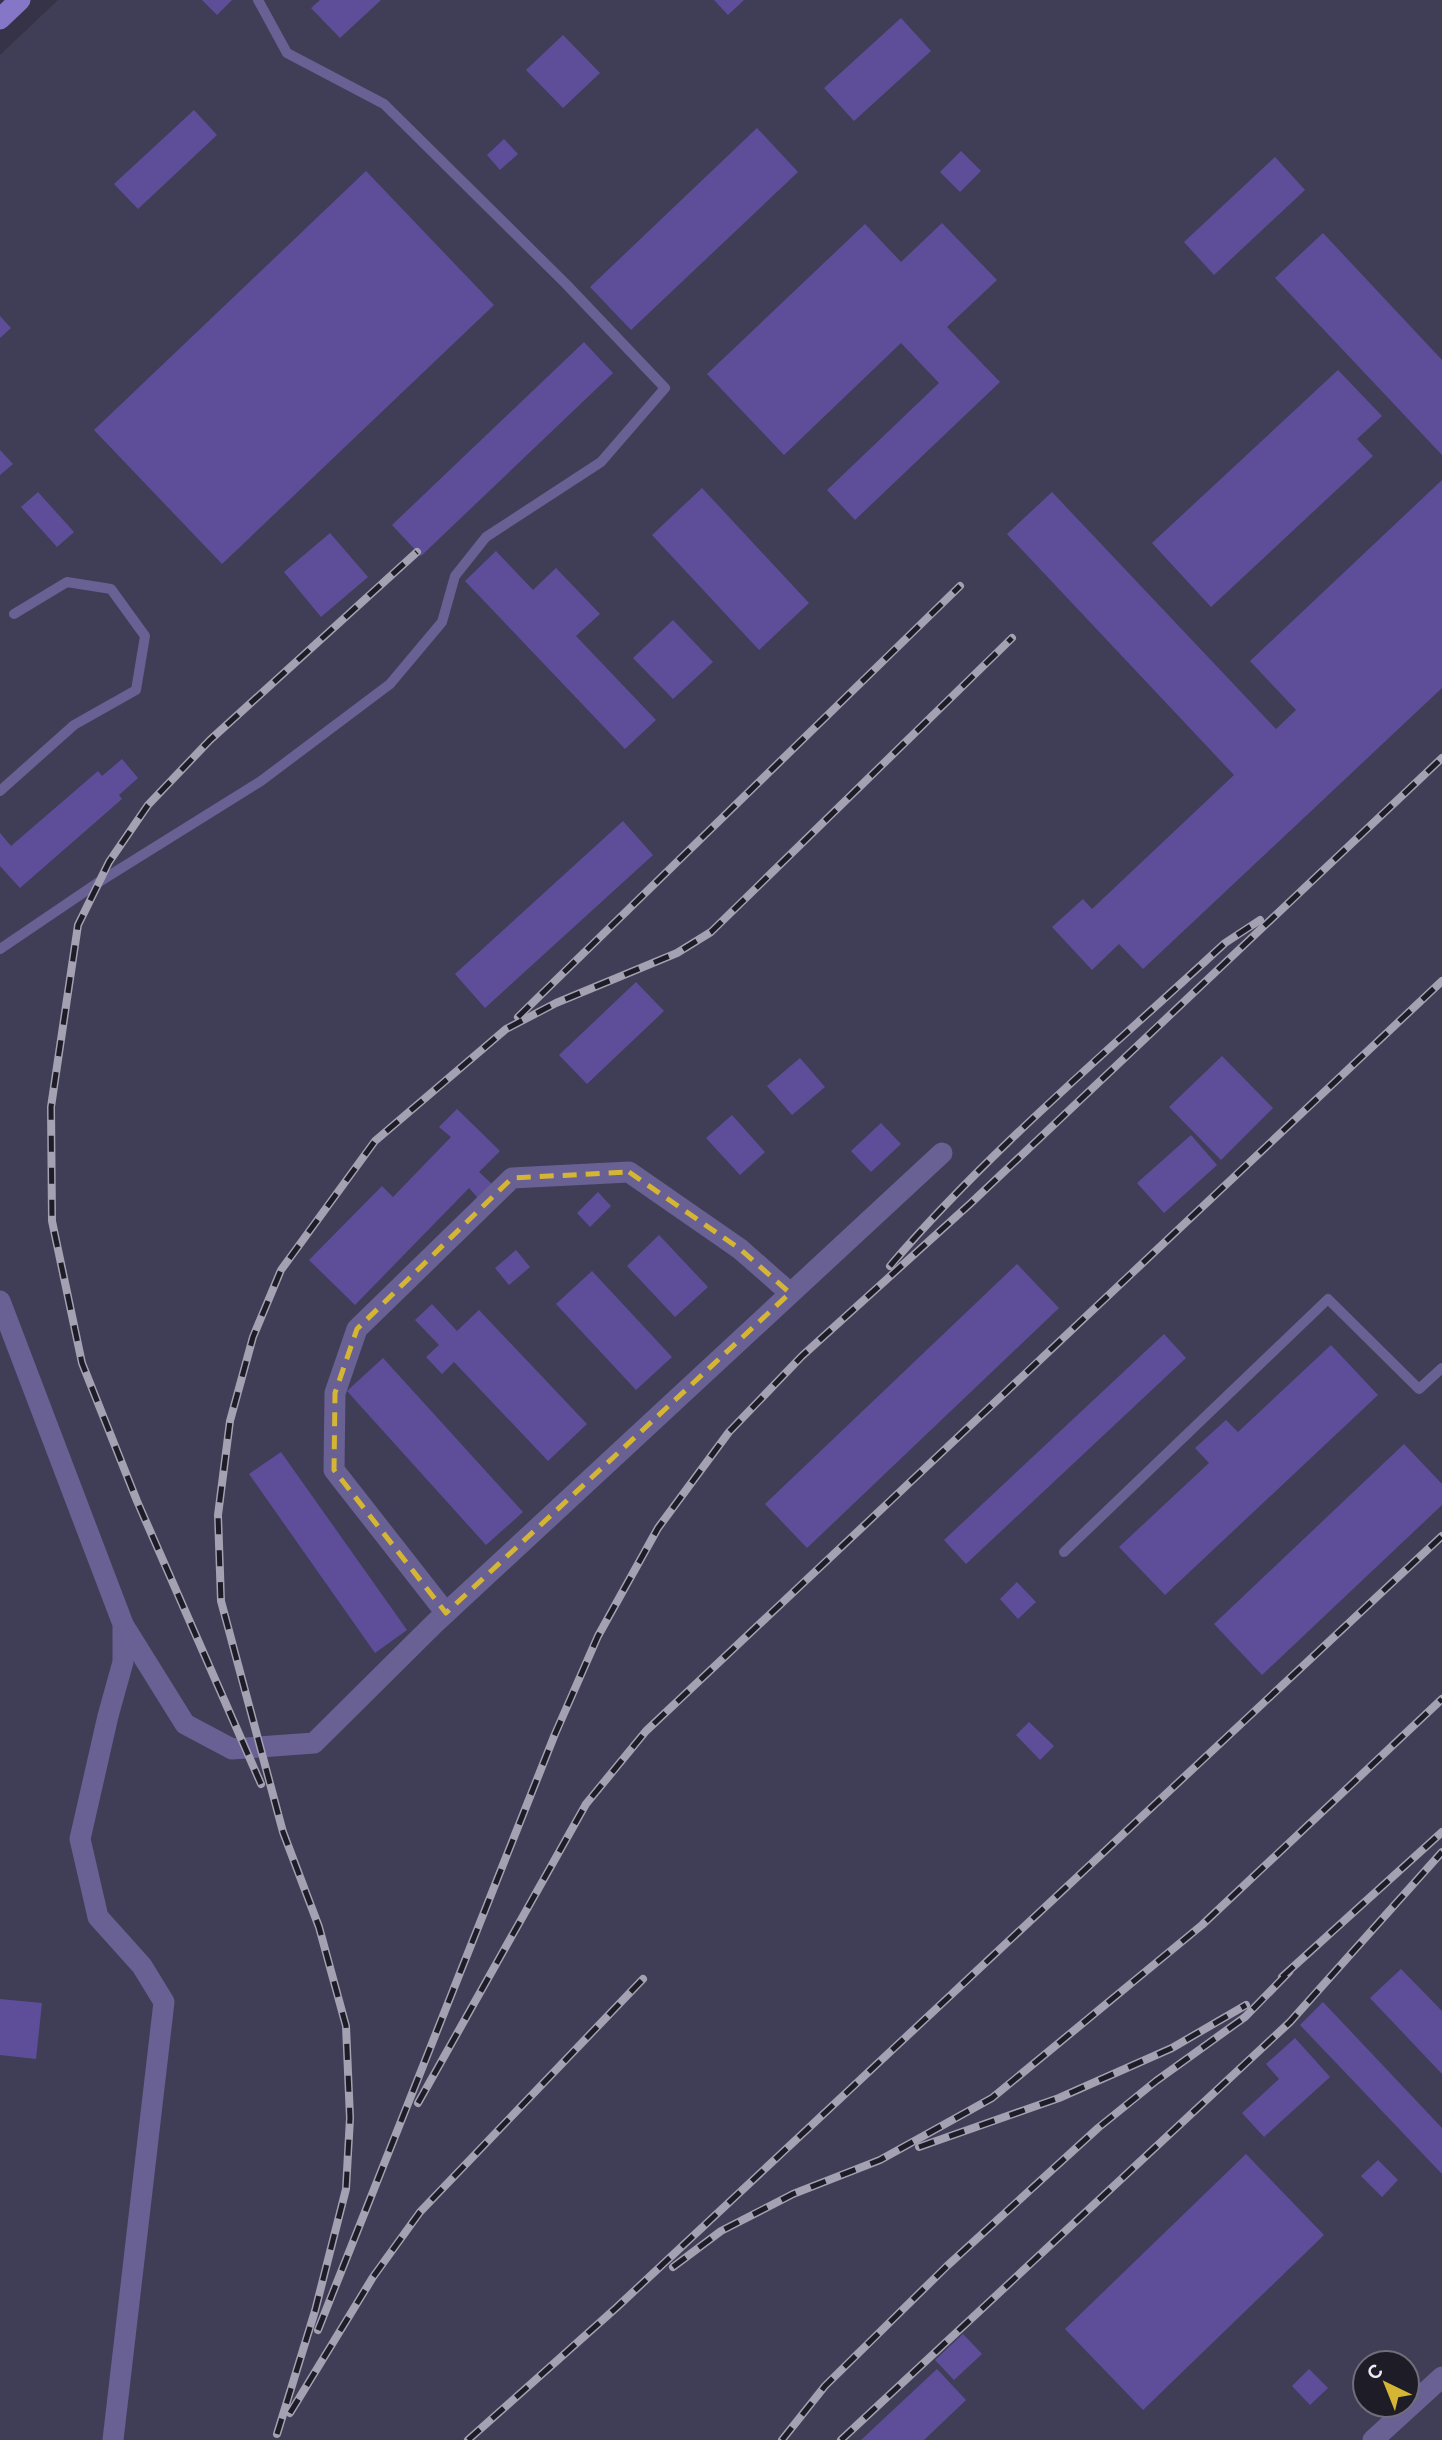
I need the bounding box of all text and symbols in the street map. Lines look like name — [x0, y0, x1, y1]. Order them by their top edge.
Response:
north arrow — [1351, 2349, 1421, 2419]
text: С — [1362, 2359, 1387, 2384]

